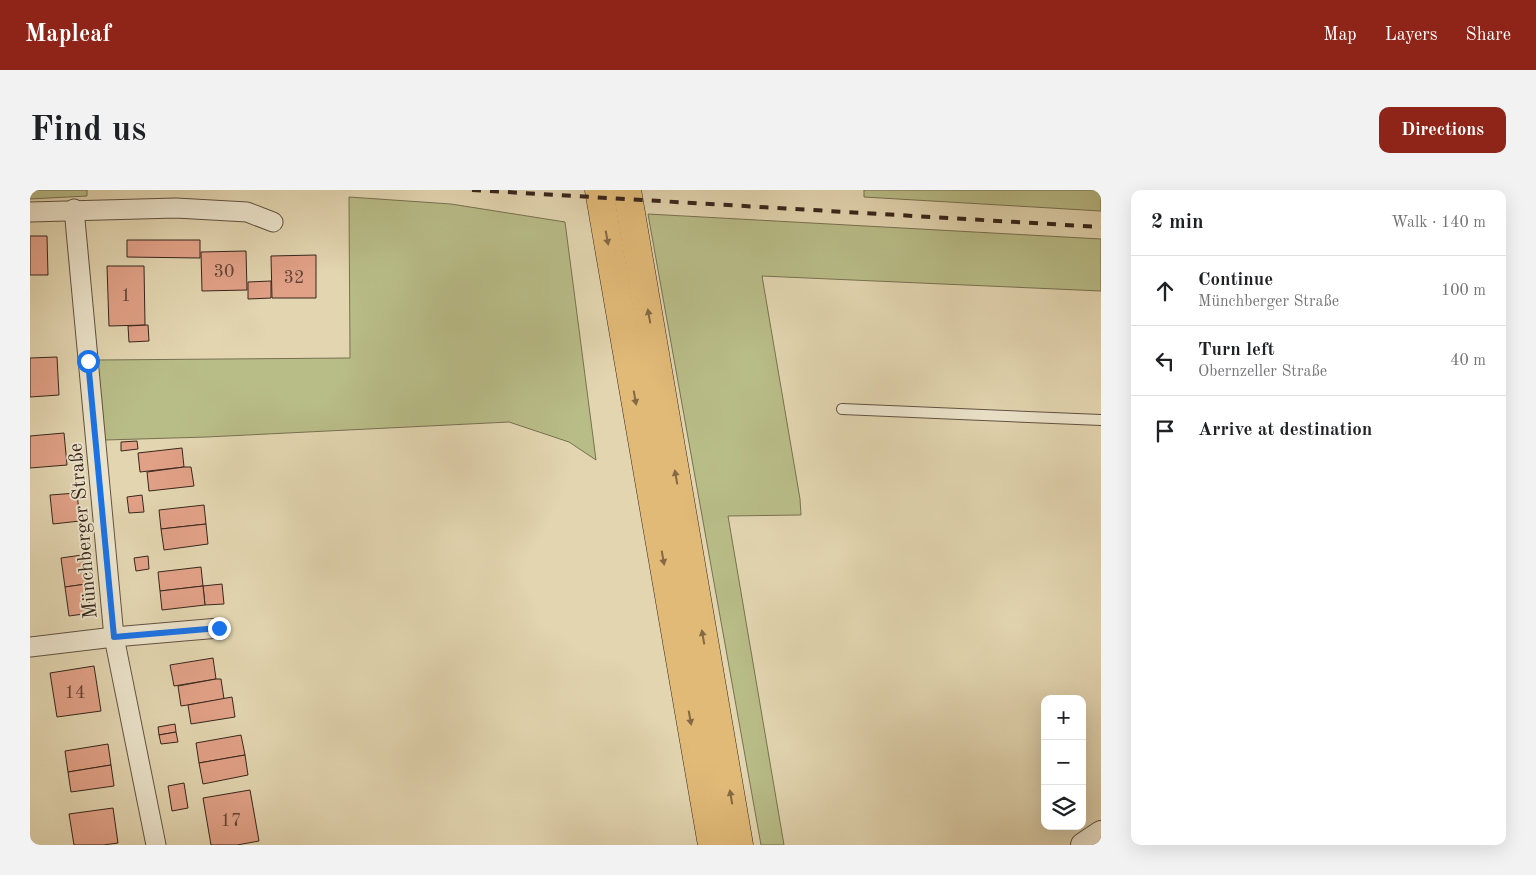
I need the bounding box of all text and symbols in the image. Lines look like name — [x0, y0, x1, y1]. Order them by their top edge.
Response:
text: Mapleaf — [25, 23, 111, 47]
text: Map — [1323, 26, 1357, 44]
text: Layers — [1385, 26, 1437, 44]
text: Share — [1465, 26, 1511, 44]
button: Directions — [1379, 107, 1506, 153]
text: Find us — [30, 113, 146, 148]
text: 2 min — [1151, 212, 1204, 233]
text: Walk · 140 m — [1391, 215, 1486, 231]
one-way arrow — [604, 230, 612, 246]
house number: 30 — [214, 263, 234, 281]
house number: 32 — [284, 269, 304, 287]
text: Continue — [1198, 271, 1273, 290]
icon: ahead — [1151, 277, 1179, 305]
text: 100 m — [1441, 283, 1486, 299]
house number: 1 — [121, 287, 131, 305]
text: Münchberger Straße — [1198, 294, 1339, 310]
one-way arrow — [644, 308, 652, 324]
text: Turn left — [1198, 341, 1275, 360]
icon: left — [1151, 347, 1179, 375]
route start — [77, 350, 100, 373]
text: 40 m — [1450, 353, 1486, 369]
text: Obernzeller Straße — [1198, 364, 1327, 380]
one-way arrow — [632, 391, 640, 407]
icon: arrive — [1151, 417, 1179, 445]
text: Arrive at destination — [1198, 421, 1372, 440]
street label: Münchberger Straße — [66, 442, 102, 620]
one-way arrow — [672, 468, 680, 484]
one-way arrow — [659, 551, 667, 567]
route end — [208, 617, 231, 640]
one-way arrow — [699, 628, 707, 644]
house number: 14 — [65, 684, 85, 702]
map controls — [1041, 695, 1086, 830]
button: + — [1041, 695, 1086, 740]
one-way arrow — [687, 711, 695, 727]
button: − — [1041, 740, 1086, 785]
button: layers — [1041, 785, 1086, 830]
one-way arrow — [726, 789, 734, 805]
house number: 17 — [221, 812, 241, 830]

